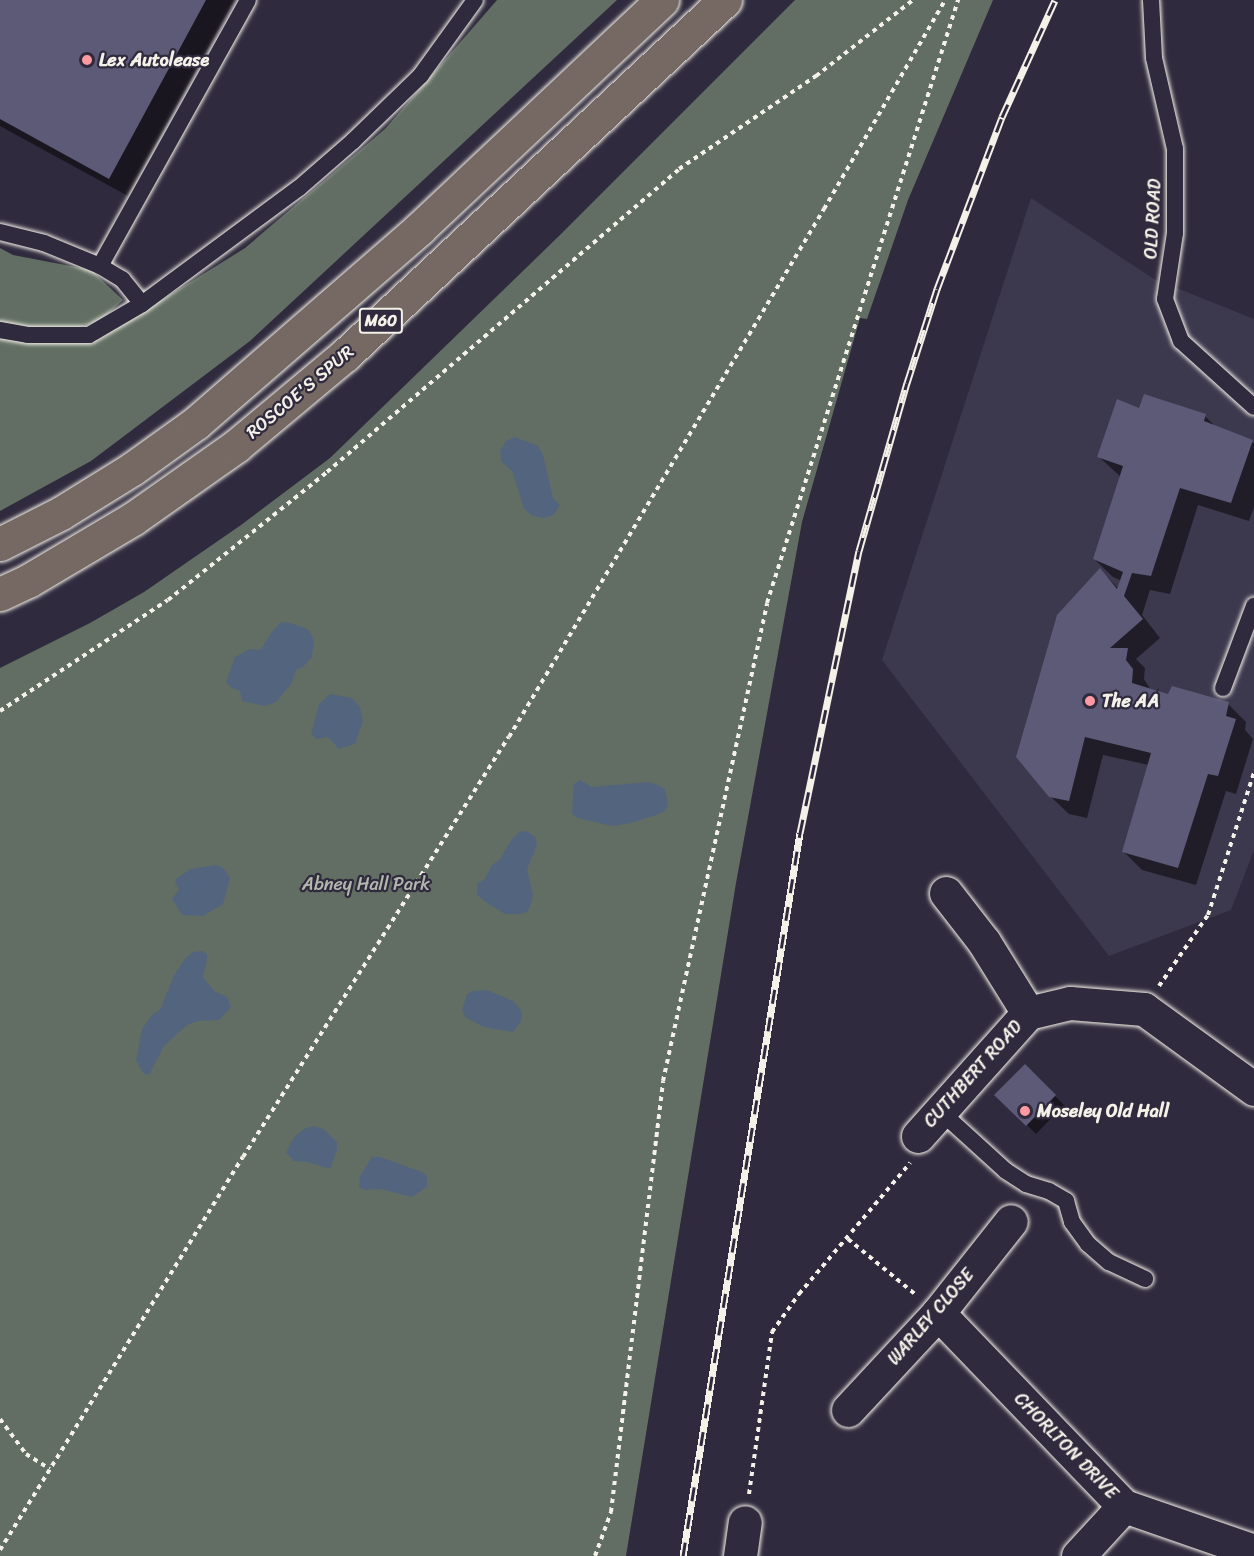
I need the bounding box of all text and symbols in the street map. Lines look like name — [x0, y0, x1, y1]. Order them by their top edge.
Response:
place label: Lex Autolease — [99, 49, 208, 71]
marker: Lex Autolease — [80, 53, 94, 67]
street label: OLD ROAD — [1140, 178, 1166, 260]
road number: M60 — [358, 308, 404, 334]
street label: ROSCOE'S SPUR — [242, 341, 358, 443]
place label: The AA — [1102, 690, 1159, 712]
marker: The AA — [1083, 694, 1097, 708]
park label: Abney Hall Park — [302, 873, 430, 895]
street label: CUTHBERT ROAD — [919, 1016, 1027, 1132]
place label: Moseley Old Hall — [1037, 1100, 1169, 1122]
marker: Moseley Old Hall — [1018, 1104, 1032, 1118]
street label: WARLEY CLOSE — [884, 1265, 978, 1369]
street label: CHORLTON DRIVE — [1009, 1388, 1123, 1504]

